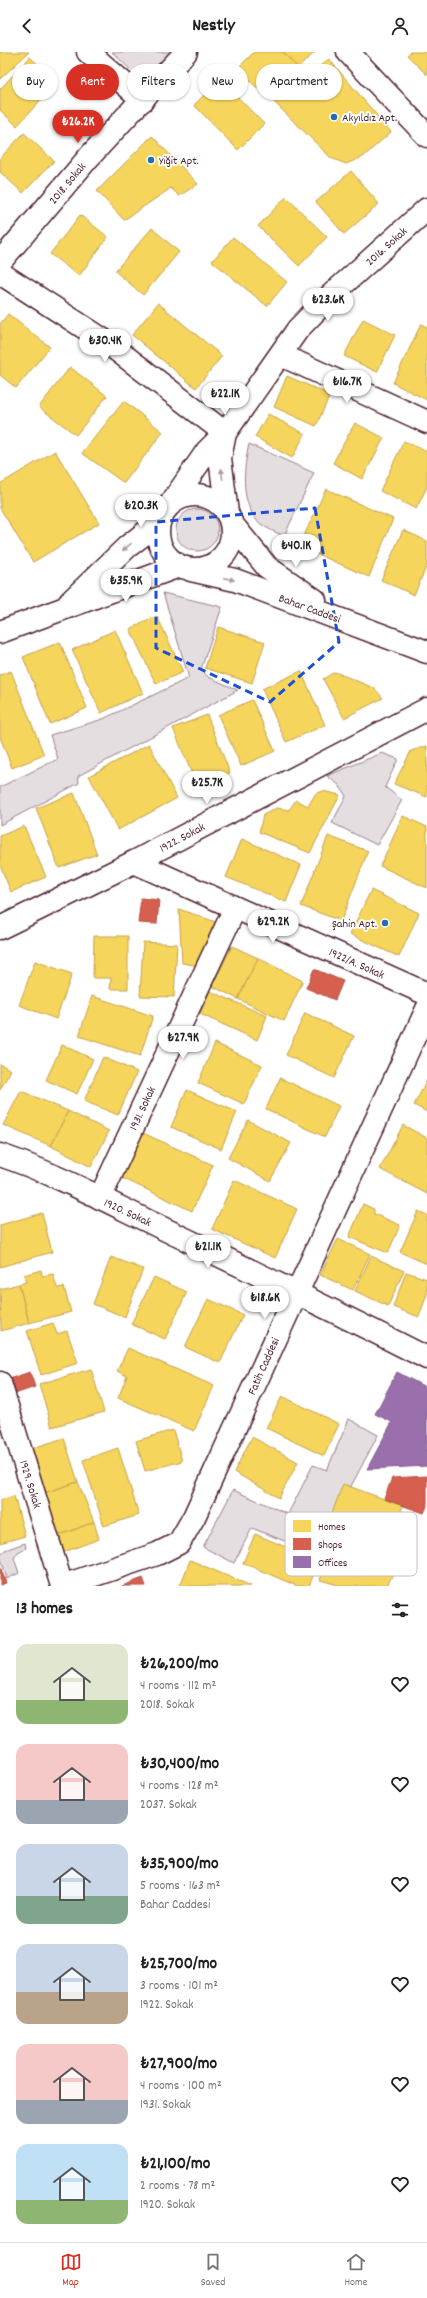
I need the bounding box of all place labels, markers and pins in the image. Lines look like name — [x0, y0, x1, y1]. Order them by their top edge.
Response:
pin: ₺26.2K — [45, 110, 111, 144]
place label: Akyıldız Apt. — [342, 110, 397, 127]
marker: Akyıldız Apt. — [329, 112, 339, 122]
place label: Yiğit Apt. — [159, 153, 199, 170]
marker: Yiğit Apt. — [146, 155, 156, 165]
pin: ₺23.6K — [295, 288, 361, 322]
pin: ₺30.4K — [72, 329, 138, 363]
pin: ₺16.7K — [314, 370, 380, 404]
pin: ₺22.1K — [192, 382, 258, 416]
pin: ₺20.3K — [108, 494, 174, 528]
pin: ₺40.1K — [263, 534, 329, 568]
pin: ₺35.9K — [93, 569, 159, 603]
pin: ₺25.7K — [174, 771, 240, 805]
pin: ₺29.2K — [240, 910, 306, 944]
place label: Şahin Apt. — [332, 916, 377, 933]
marker: Şahin Apt. — [380, 918, 390, 928]
pin: ₺27.9K — [150, 1026, 216, 1060]
pin: ₺21.1K — [175, 1235, 241, 1269]
pin: ₺18.6K — [232, 1286, 298, 1320]

